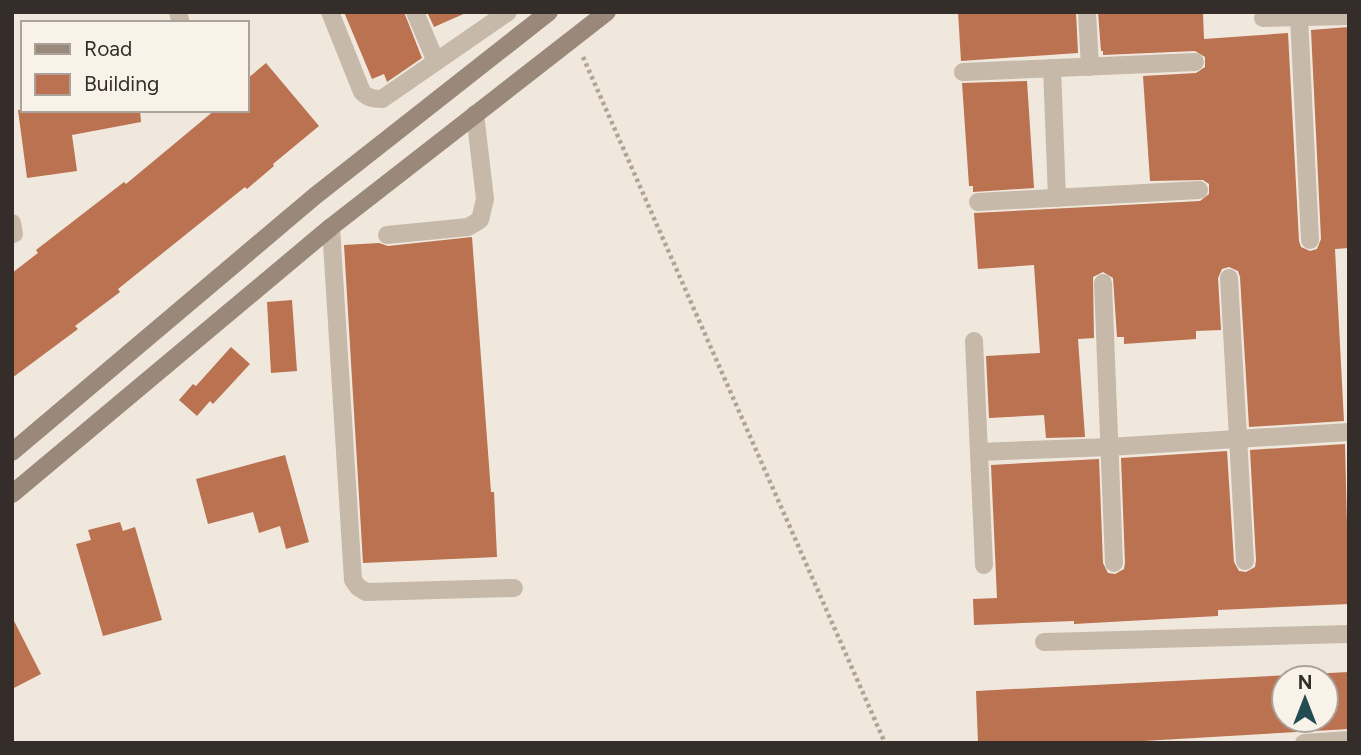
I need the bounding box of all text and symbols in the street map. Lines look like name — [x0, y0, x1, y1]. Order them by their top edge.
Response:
legend — [21, 21, 248, 112]
text: Road — [84, 36, 132, 61]
text: Building — [84, 71, 159, 96]
north arrow — [1270, 664, 1340, 734]
text: N — [1298, 671, 1312, 694]

